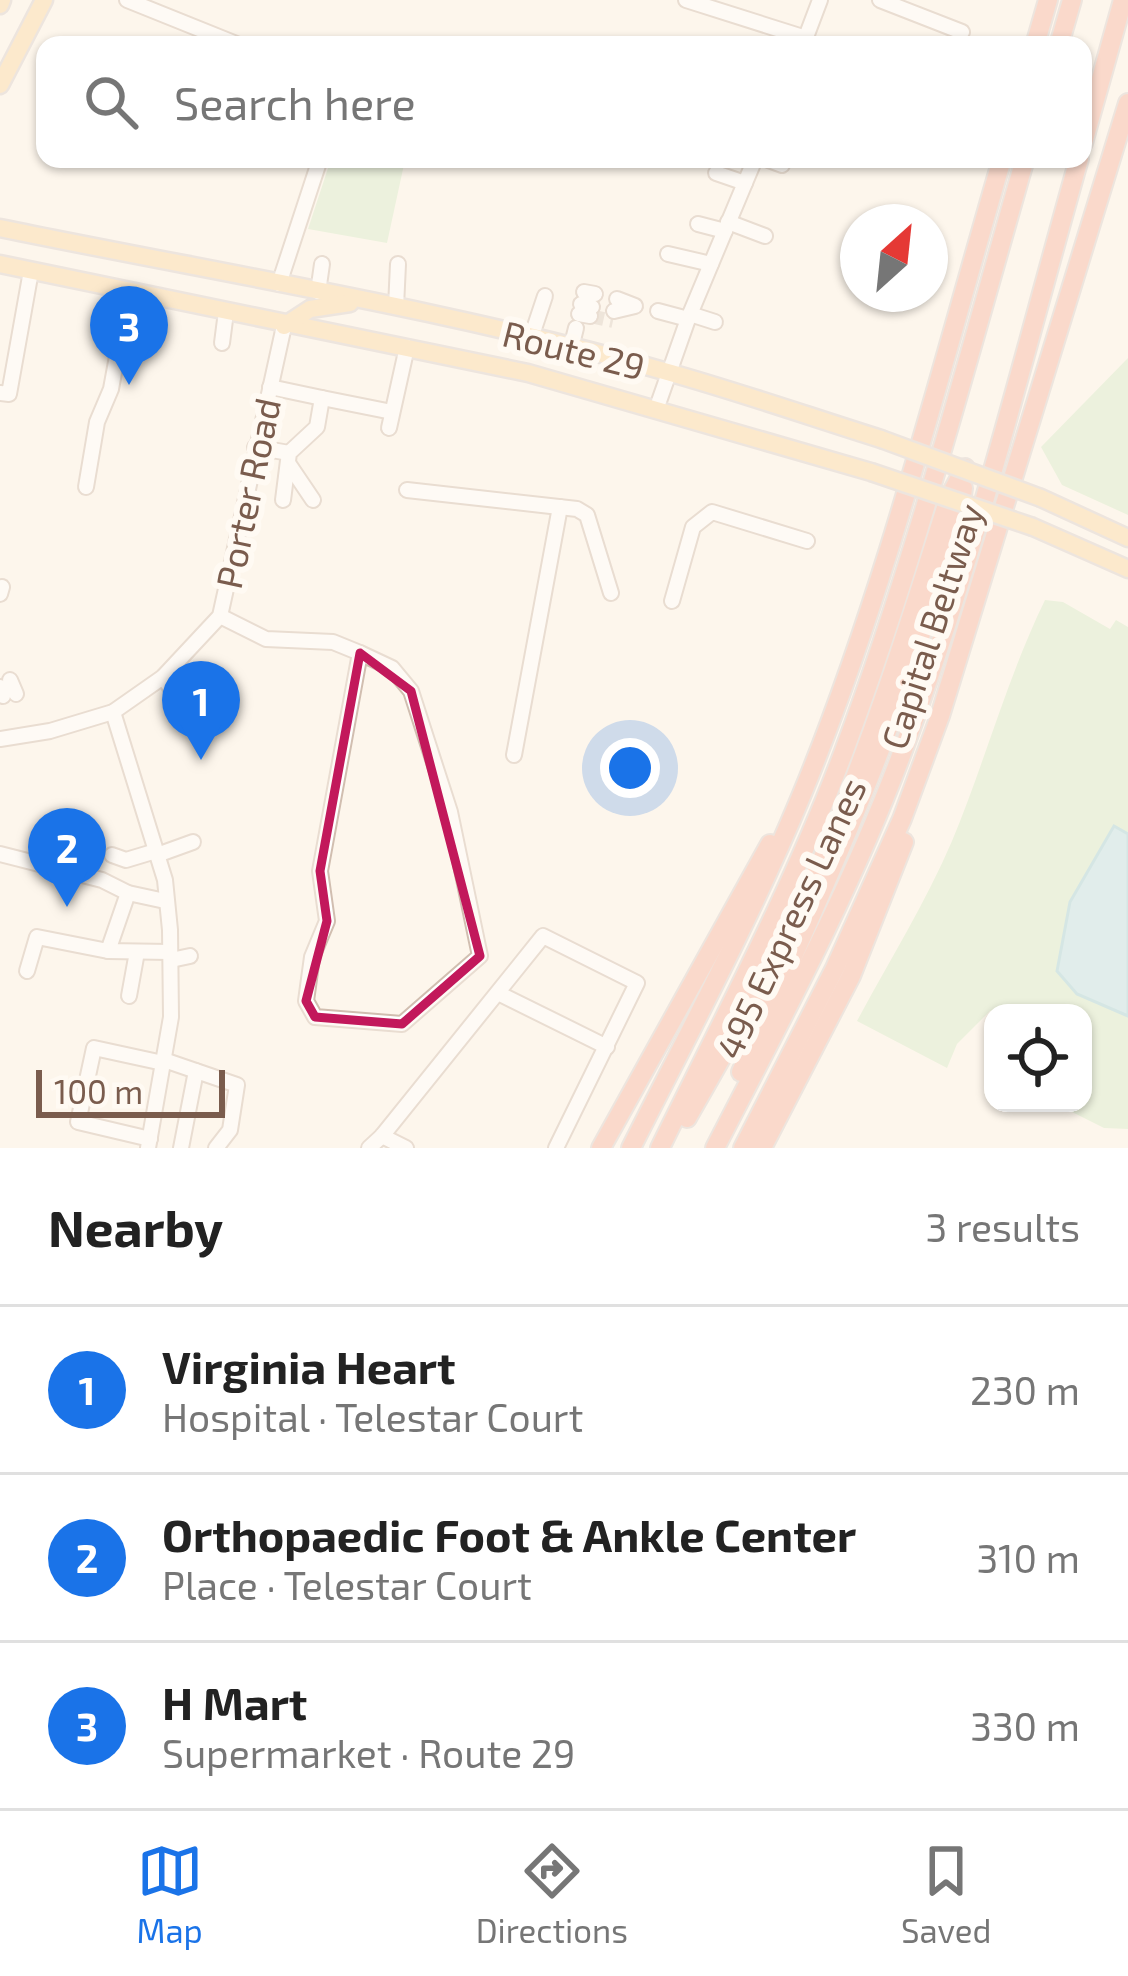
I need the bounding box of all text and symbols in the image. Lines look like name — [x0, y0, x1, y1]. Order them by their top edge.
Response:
search box — [36, 36, 1092, 168]
icon: search — [78, 69, 144, 135]
text: Search here — [174, 75, 416, 129]
north arrow — [840, 204, 948, 312]
pin: 3 — [90, 286, 168, 385]
street label: Route 29 — [498, 311, 650, 387]
street label: Porter Road — [206, 394, 288, 592]
street label: Capital Beltway — [871, 498, 991, 754]
pin: 1 — [162, 661, 240, 760]
your location — [600, 738, 660, 798]
street label: 495 Express Lanes — [706, 771, 874, 1065]
pin: 2 — [28, 808, 106, 907]
map controls — [984, 1004, 1092, 1112]
button: locate — [984, 1004, 1092, 1112]
scale bar — [36, 1064, 225, 1117]
text: 100 m — [54, 1071, 143, 1111]
text: Nearby — [48, 1196, 223, 1257]
text: 3 results — [926, 1203, 1080, 1250]
text: Virginia Heart — [162, 1339, 456, 1393]
text: 1 — [79, 1366, 95, 1413]
text: 230 m — [970, 1366, 1080, 1413]
text: Hospital · Telestar Court — [162, 1393, 583, 1440]
text: Orthopaedic Foot & Ankle Center — [162, 1507, 856, 1561]
text: 2 — [76, 1534, 98, 1581]
text: 310 m — [976, 1534, 1080, 1581]
text: Place · Telestar Court — [162, 1561, 532, 1608]
text: H Mart — [162, 1675, 307, 1729]
text: 3 — [76, 1702, 98, 1749]
text: 330 m — [970, 1702, 1080, 1749]
text: Supermarket · Route 29 — [162, 1729, 575, 1776]
tab: Map — [137, 1838, 203, 1950]
tab: Directions — [476, 1838, 628, 1950]
tab: Saved — [901, 1838, 991, 1950]

